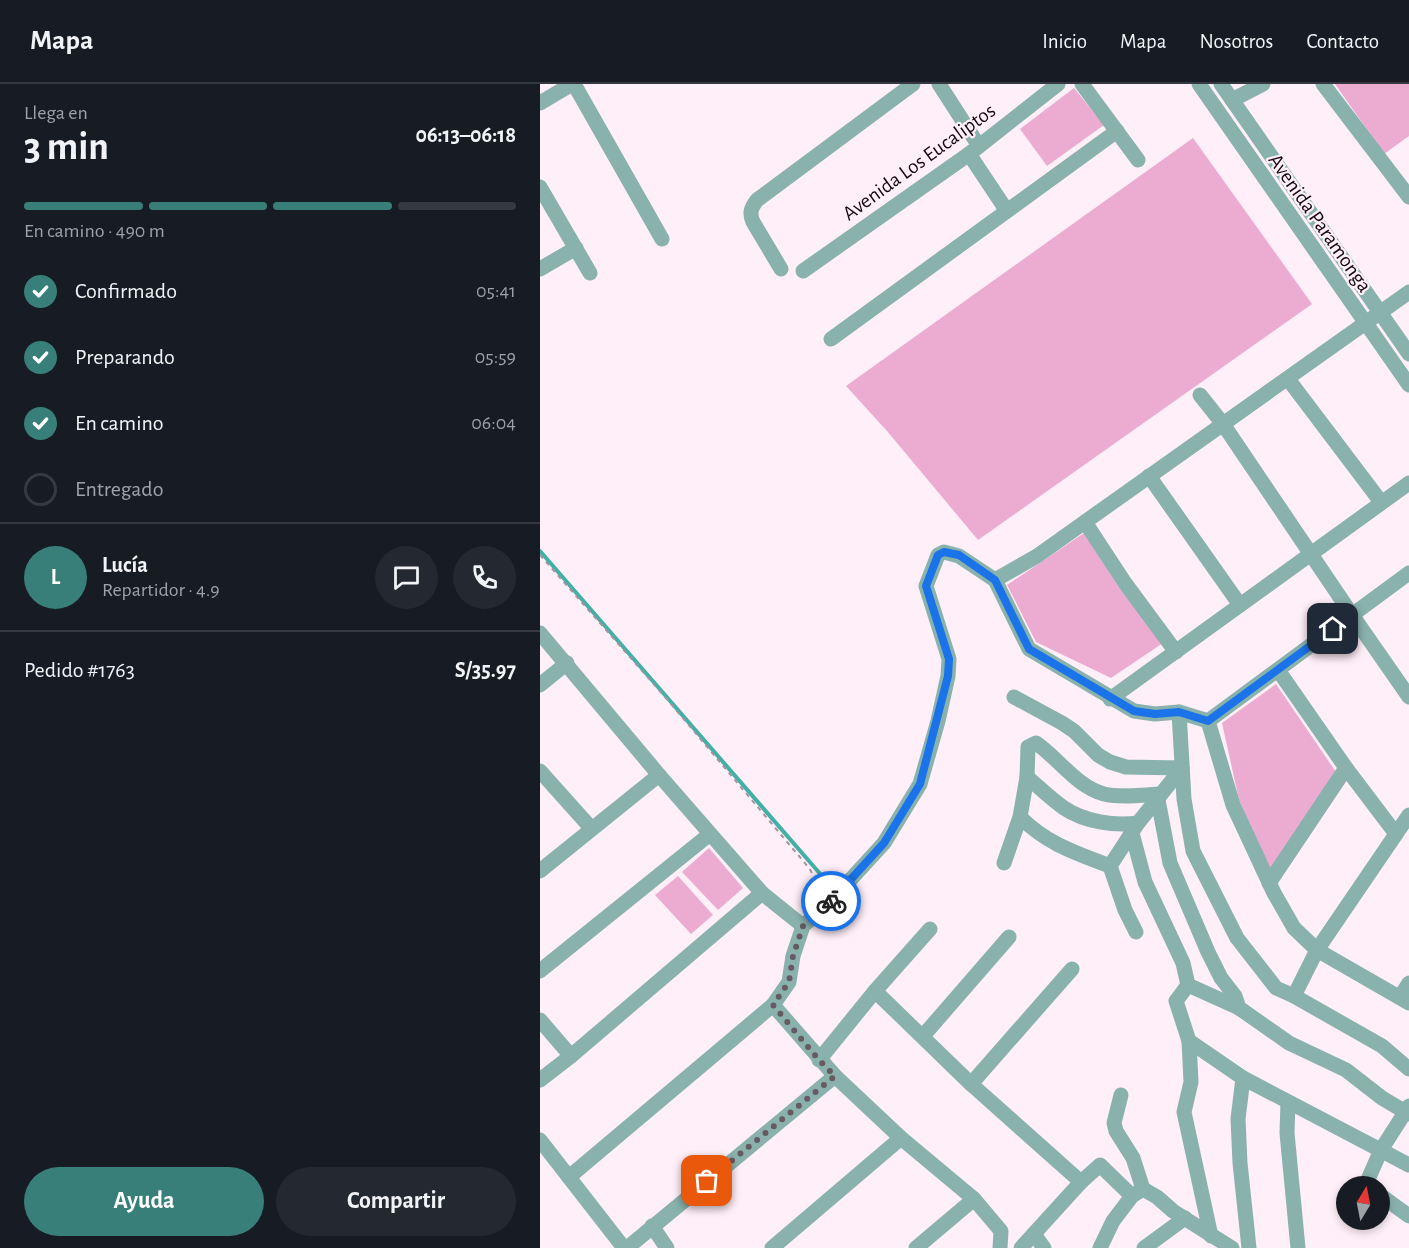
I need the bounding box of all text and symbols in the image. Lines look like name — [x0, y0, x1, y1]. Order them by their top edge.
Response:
text: Mapa — [30, 27, 93, 55]
text: Inicio — [1042, 31, 1087, 52]
text: Mapa — [1120, 31, 1167, 52]
text: Nosotros — [1200, 31, 1273, 52]
text: Contacto — [1306, 31, 1379, 52]
street label: Avenida Los Eucaliptos — [839, 100, 999, 224]
text: Llega en — [24, 103, 88, 123]
text: 06:13–06:18 — [415, 124, 516, 146]
text: 3 min — [24, 128, 109, 167]
street label: Avenida Paramonga — [1265, 150, 1376, 296]
text: En camino · 490 m — [24, 221, 165, 241]
icon: check — [24, 275, 57, 308]
text: Confirmado — [75, 280, 177, 302]
text: 05:41 — [476, 281, 516, 301]
icon: check — [24, 341, 57, 374]
text: Preparando — [75, 346, 175, 368]
text: 05:59 — [475, 347, 516, 367]
icon: check — [24, 407, 57, 440]
text: En camino — [75, 412, 164, 434]
text: 06:04 — [471, 413, 516, 433]
text: Entregado — [75, 478, 164, 500]
button: chat — [375, 546, 438, 609]
button: phone — [453, 546, 516, 609]
text: Lucía — [102, 554, 148, 576]
text: L — [51, 566, 60, 588]
text: Repartidor · 4.9 — [102, 580, 220, 600]
pin — [1307, 603, 1358, 654]
icon: home — [1316, 612, 1349, 645]
text: Pedido #1763 — [24, 659, 135, 681]
text: S/35.97 — [455, 659, 516, 681]
courier — [801, 871, 861, 931]
icon: bike — [815, 885, 848, 918]
pin — [681, 1155, 732, 1206]
icon: bag — [690, 1164, 723, 1197]
button: Ayuda — [24, 1167, 264, 1236]
button: Compartir — [276, 1167, 516, 1236]
north arrow — [1336, 1176, 1390, 1230]
map controls — [1336, 1176, 1390, 1230]

